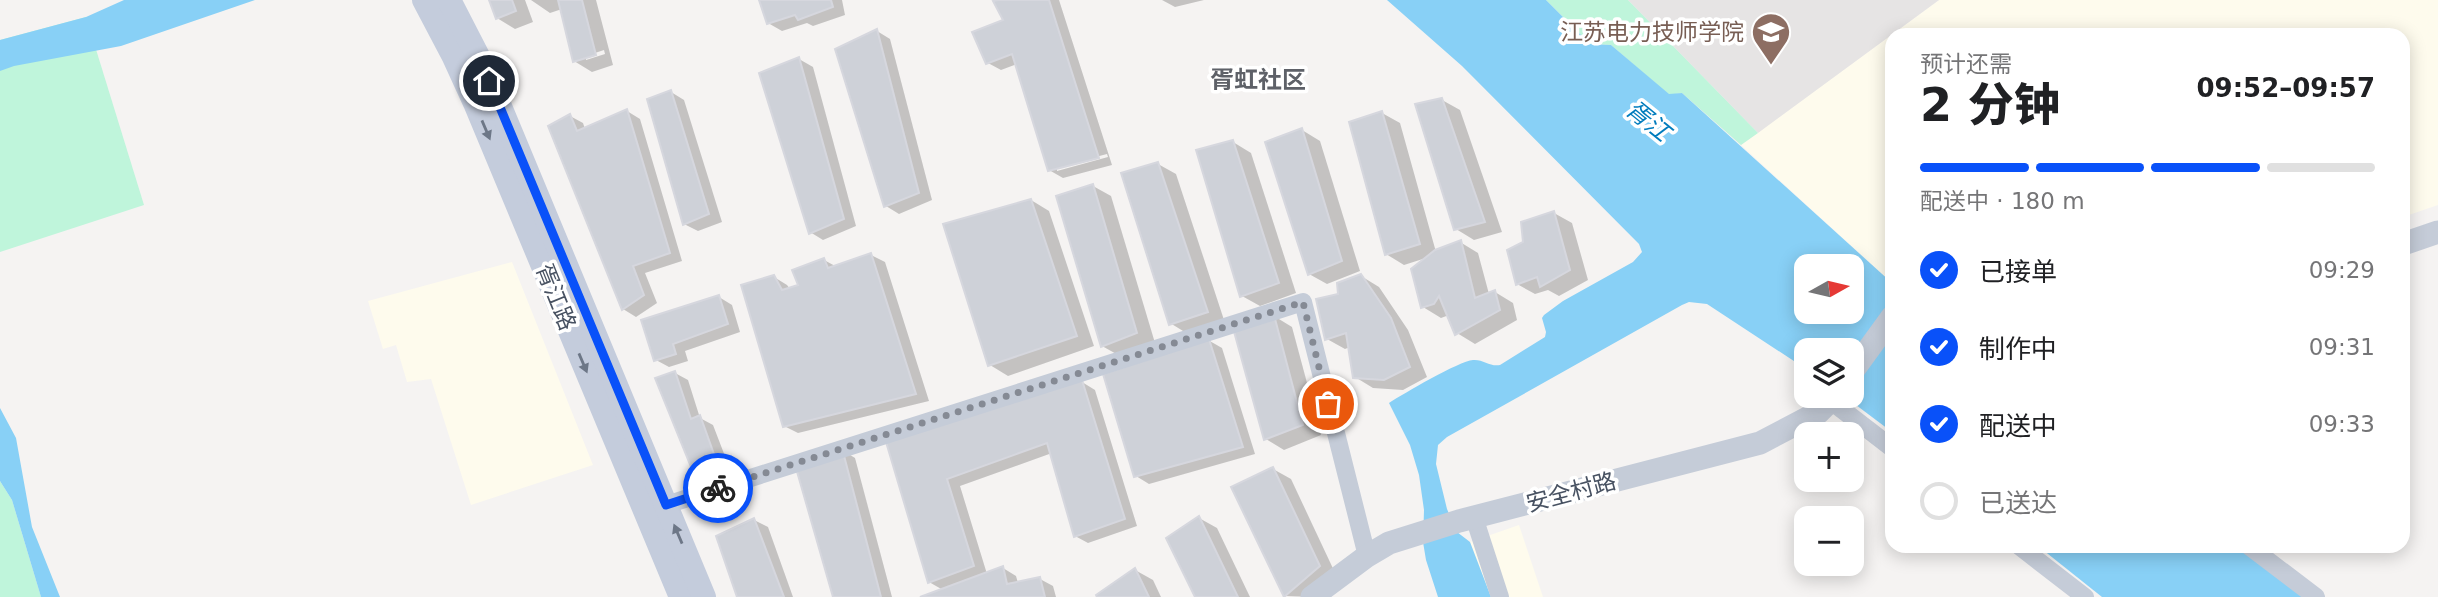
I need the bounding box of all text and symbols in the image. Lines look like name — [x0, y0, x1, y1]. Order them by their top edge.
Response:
school or university icon: 江苏电力技师学院 — [1750, 11, 1792, 66]
place label: 江苏电力技师学院 — [1560, 19, 1744, 45]
pin — [459, 51, 519, 111]
text: 预计还需 — [1920, 51, 2012, 77]
icon: home — [470, 62, 508, 100]
district label: 胥虹社区 — [1210, 66, 1306, 94]
text: 09:52–09:57 — [2196, 73, 2375, 103]
text: 2 分钟 — [1920, 78, 2060, 132]
water label: 胥江 — [1621, 95, 1678, 149]
one-way arrow — [481, 120, 492, 141]
text: 配送中 · 180 m — [1920, 188, 2085, 214]
icon: check — [1920, 251, 1958, 289]
north arrow — [1794, 254, 1864, 324]
map controls — [1794, 254, 1864, 576]
text: 已接单 — [1979, 257, 2057, 287]
text: 09:29 — [2309, 257, 2375, 283]
street label: 胥江路 — [531, 260, 581, 334]
icon: check — [1920, 328, 1958, 366]
text: 制作中 — [1979, 334, 2057, 364]
text: 09:31 — [2309, 334, 2375, 360]
button: layers — [1794, 338, 1864, 408]
one-way arrow — [578, 352, 589, 373]
pin — [1298, 374, 1358, 434]
icon: bag — [1309, 385, 1347, 423]
icon: check — [1920, 405, 1958, 443]
text: 配送中 — [1979, 411, 2057, 441]
text: 09:33 — [2309, 411, 2375, 437]
button: + — [1794, 422, 1864, 492]
courier — [683, 453, 753, 523]
street label: 安全村路 — [1523, 468, 1619, 516]
icon: bike — [699, 469, 737, 507]
text: 已送达 — [1979, 488, 2057, 518]
button: − — [1794, 506, 1864, 576]
one-way arrow — [672, 524, 684, 544]

